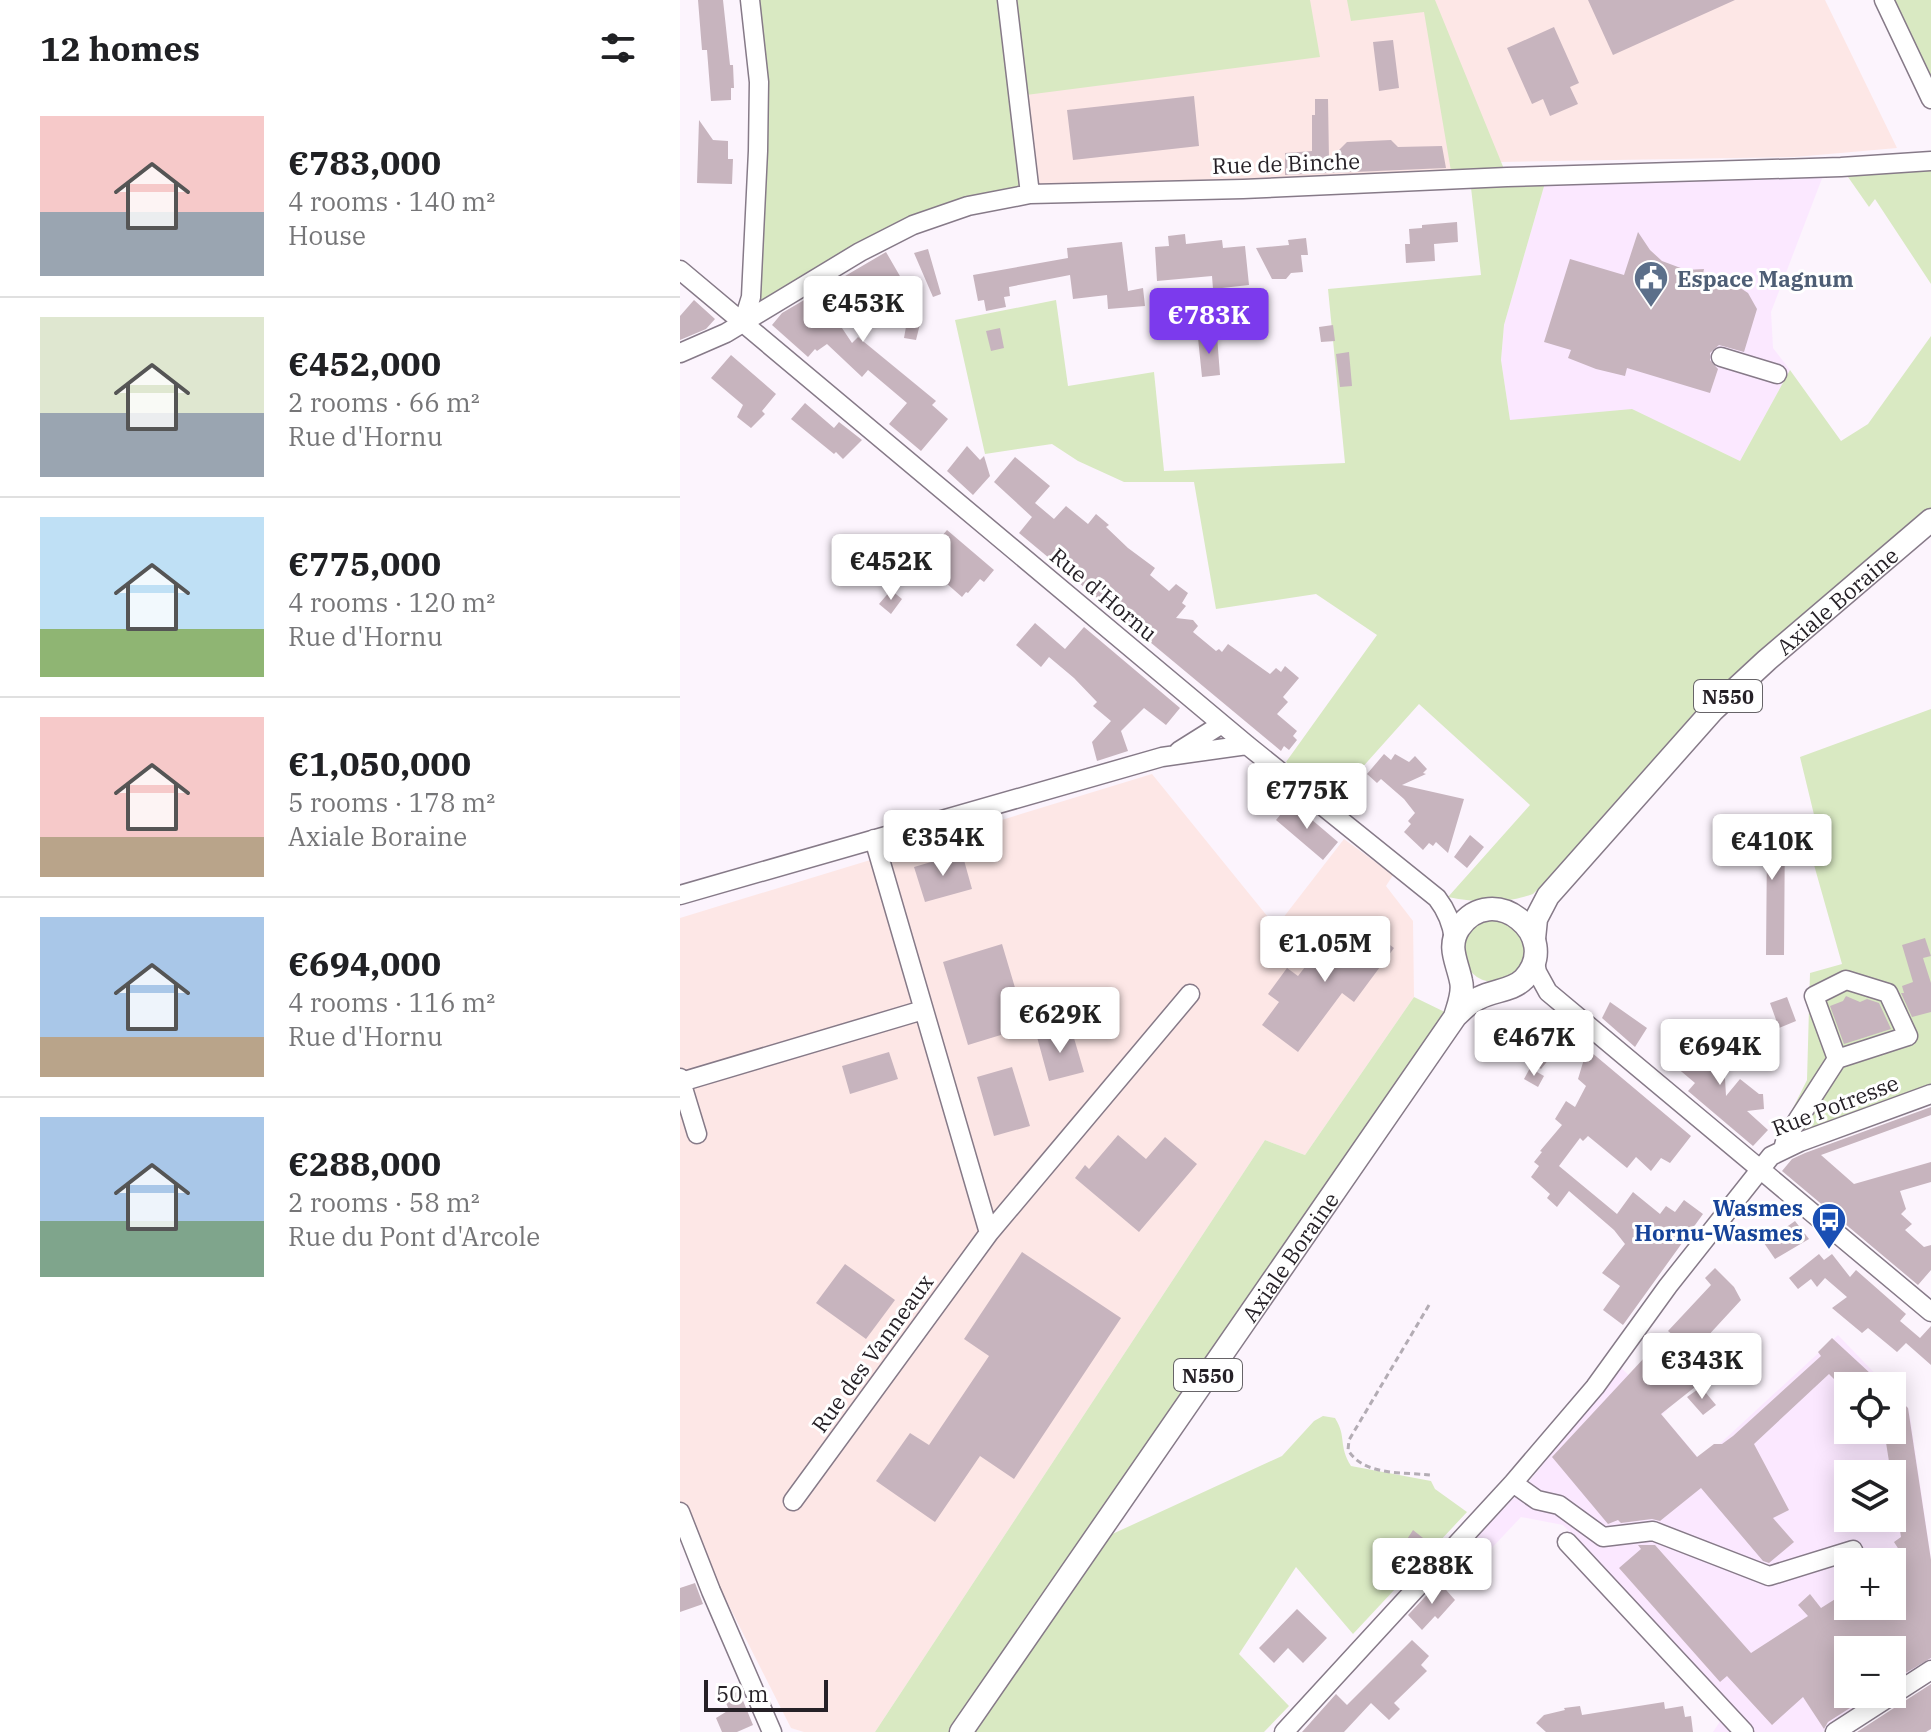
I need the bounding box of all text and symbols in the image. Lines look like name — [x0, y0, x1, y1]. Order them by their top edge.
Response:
text: 12 homes — [40, 26, 200, 70]
icon: filters — [596, 26, 640, 70]
text: €783,000 — [288, 140, 441, 184]
street label: Rue de Binche — [1212, 146, 1360, 180]
icon: home — [104, 148, 200, 244]
text: 4 rooms · 140 m² — [288, 184, 495, 218]
text: House — [288, 218, 366, 252]
public building icon: Espace Magnum — [1632, 259, 1670, 309]
place label: Espace Magnum — [1677, 264, 1854, 293]
pin: €453K — [807, 276, 919, 344]
text: €453K — [822, 285, 904, 319]
pin: €783K — [1153, 288, 1265, 356]
text: €783K — [1168, 297, 1250, 331]
text: €452,000 — [288, 341, 441, 385]
icon: home — [104, 349, 200, 445]
text: 2 rooms · 66 m² — [288, 385, 480, 419]
text: Rue d'Hornu — [288, 419, 443, 453]
pin: €452K — [835, 534, 947, 602]
street label: Axiale Boraine — [1770, 540, 1904, 661]
text: €775,000 — [288, 541, 441, 585]
street label: Rue d'Hornu — [1044, 541, 1164, 647]
text: €452K — [850, 543, 932, 577]
icon: home — [104, 549, 200, 645]
text: 4 rooms · 120 m² — [288, 585, 495, 619]
text: Rue d'Hornu — [288, 619, 443, 653]
road number: N550 — [1694, 680, 1762, 712]
text: €1,050,000 — [288, 741, 471, 785]
icon: home — [104, 749, 200, 845]
pin: €775K — [1251, 763, 1363, 831]
text: €775K — [1266, 772, 1348, 806]
text: 5 rooms · 178 m² — [288, 785, 495, 819]
pin: €354K — [887, 810, 999, 878]
pin: €410K — [1716, 814, 1828, 882]
text: Axiale Boraine — [288, 819, 467, 853]
text: €354K — [902, 819, 984, 853]
text: €410K — [1731, 823, 1813, 857]
pin: €1.05M — [1260, 916, 1390, 984]
text: €1.05M — [1278, 925, 1372, 959]
text: €694,000 — [288, 941, 441, 985]
icon: home — [104, 949, 200, 1045]
text: 4 rooms · 116 m² — [288, 985, 495, 1019]
pin: €629K — [1004, 987, 1116, 1055]
text: €629K — [1019, 996, 1101, 1030]
pin: €467K — [1478, 1010, 1590, 1078]
text: Rue d'Hornu — [288, 1019, 443, 1053]
text: €467K — [1493, 1019, 1575, 1053]
pin: €694K — [1664, 1019, 1776, 1087]
text: €694K — [1679, 1028, 1761, 1062]
street label: Rue Potresse — [1768, 1068, 1902, 1142]
text: €288,000 — [288, 1141, 441, 1185]
icon: home — [104, 1149, 200, 1245]
text: 2 rooms · 58 m² — [288, 1185, 480, 1219]
street label: Axiale Boraine — [1235, 1186, 1345, 1327]
place label: Wasmes Hornu-Wasmes — [1634, 1193, 1803, 1247]
bus stop icon: Wasmes Hornu-Wasmes — [1810, 1201, 1848, 1251]
text: Rue du Pont d'Arcole — [288, 1219, 540, 1253]
street label: Rue des Vanneaux — [805, 1268, 939, 1438]
pin: €343K — [1646, 1333, 1758, 1401]
text: €343K — [1661, 1342, 1743, 1376]
road number: N550 — [1174, 1359, 1242, 1391]
map controls — [1834, 1372, 1906, 1708]
button: locate — [1834, 1372, 1906, 1444]
button: layers — [1834, 1460, 1906, 1532]
pin: €288K — [1376, 1538, 1488, 1606]
text: €288K — [1391, 1547, 1473, 1581]
button: + — [1834, 1548, 1906, 1620]
button: − — [1834, 1636, 1906, 1708]
scale bar — [704, 1676, 828, 1712]
text: 50 m — [716, 1679, 768, 1708]

